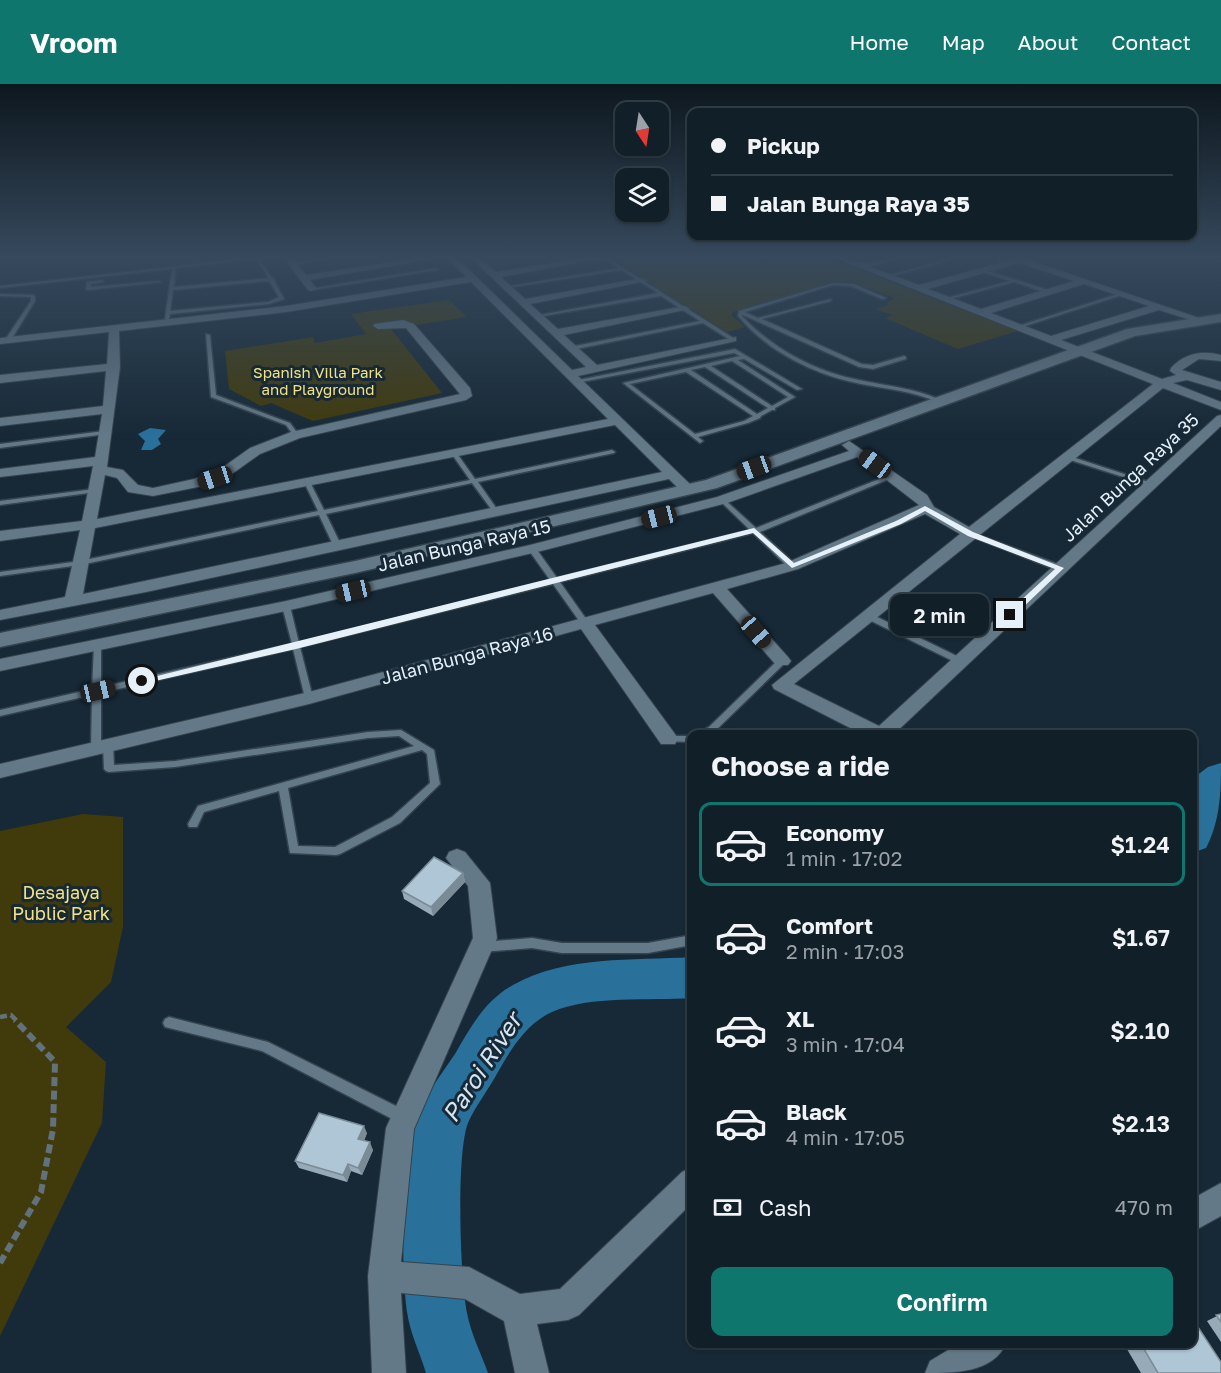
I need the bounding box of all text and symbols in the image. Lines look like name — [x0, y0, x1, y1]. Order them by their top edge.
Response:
text: Vroom — [30, 26, 118, 59]
text: Home — [849, 29, 909, 55]
text: Map — [942, 29, 985, 55]
text: About — [1018, 29, 1078, 55]
text: Contact — [1111, 29, 1191, 55]
north arrow — [615, 102, 669, 156]
map controls — [615, 102, 669, 222]
text: Pickup — [747, 132, 820, 159]
button: layers — [615, 168, 669, 222]
text: Jalan Bunga Raya 35 — [747, 190, 970, 217]
park label: Spanish Villa Park and Playground — [253, 363, 383, 398]
street label: Jalan Bunga Raya 35 — [1057, 408, 1203, 546]
car — [855, 446, 895, 482]
car — [734, 453, 774, 483]
car — [195, 464, 235, 492]
car — [639, 504, 679, 530]
street label: Jalan Bunga Raya 15 — [375, 514, 553, 576]
car — [333, 578, 373, 604]
callout: 2 min — [890, 594, 989, 636]
route end — [996, 601, 1023, 628]
text: 2 min — [914, 603, 966, 627]
car — [737, 613, 775, 651]
street label: Jalan Bunga Raya 16 — [379, 621, 555, 689]
route start — [128, 667, 155, 694]
car — [78, 678, 118, 704]
text: Choose a ride — [711, 750, 890, 782]
icon: car — [714, 817, 768, 871]
text: Economy — [786, 819, 884, 846]
text: $1.24 — [1111, 831, 1170, 858]
text: 1 min · 17:02 — [786, 846, 902, 870]
park label: Desajaya Public Park — [12, 881, 110, 924]
icon: car — [714, 910, 768, 964]
text: Comfort — [786, 912, 873, 939]
text: $1.67 — [1112, 924, 1170, 951]
text: 2 min · 17:03 — [786, 939, 904, 963]
icon: car — [714, 1003, 768, 1057]
water label: Paroi River — [435, 1004, 529, 1127]
text: XL — [786, 1005, 814, 1032]
text: $2.10 — [1110, 1017, 1170, 1044]
text: 3 min · 17:04 — [786, 1032, 905, 1056]
icon: car — [714, 1096, 768, 1150]
text: Black — [786, 1098, 847, 1125]
text: $2.13 — [1111, 1110, 1170, 1137]
text: 4 min · 17:05 — [786, 1125, 905, 1149]
icon: cash — [711, 1191, 744, 1224]
text: Cash — [759, 1194, 812, 1221]
text: 470 m — [1115, 1195, 1173, 1219]
button: Confirm — [711, 1267, 1173, 1336]

